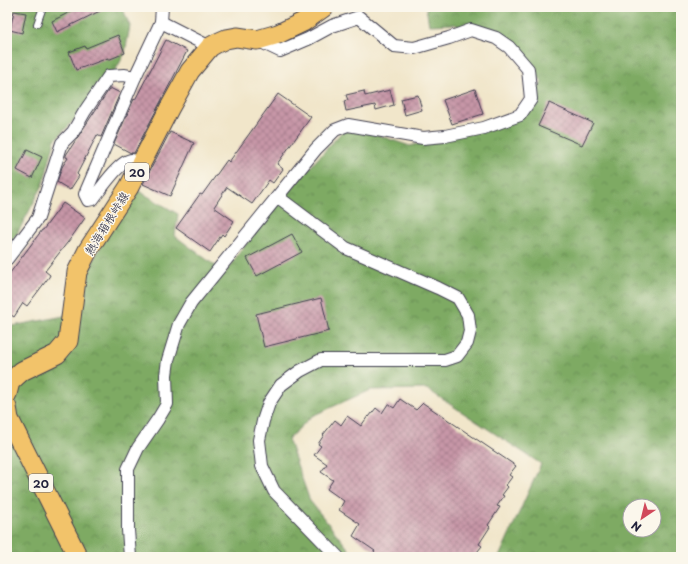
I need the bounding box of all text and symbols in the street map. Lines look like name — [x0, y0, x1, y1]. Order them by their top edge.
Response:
road number: 20 — [125, 163, 149, 181]
street label: 熱海箱根峠線 — [79, 188, 133, 258]
road number: 20 — [29, 474, 53, 492]
north arrow — [622, 498, 662, 538]
text: N — [627, 517, 644, 536]

